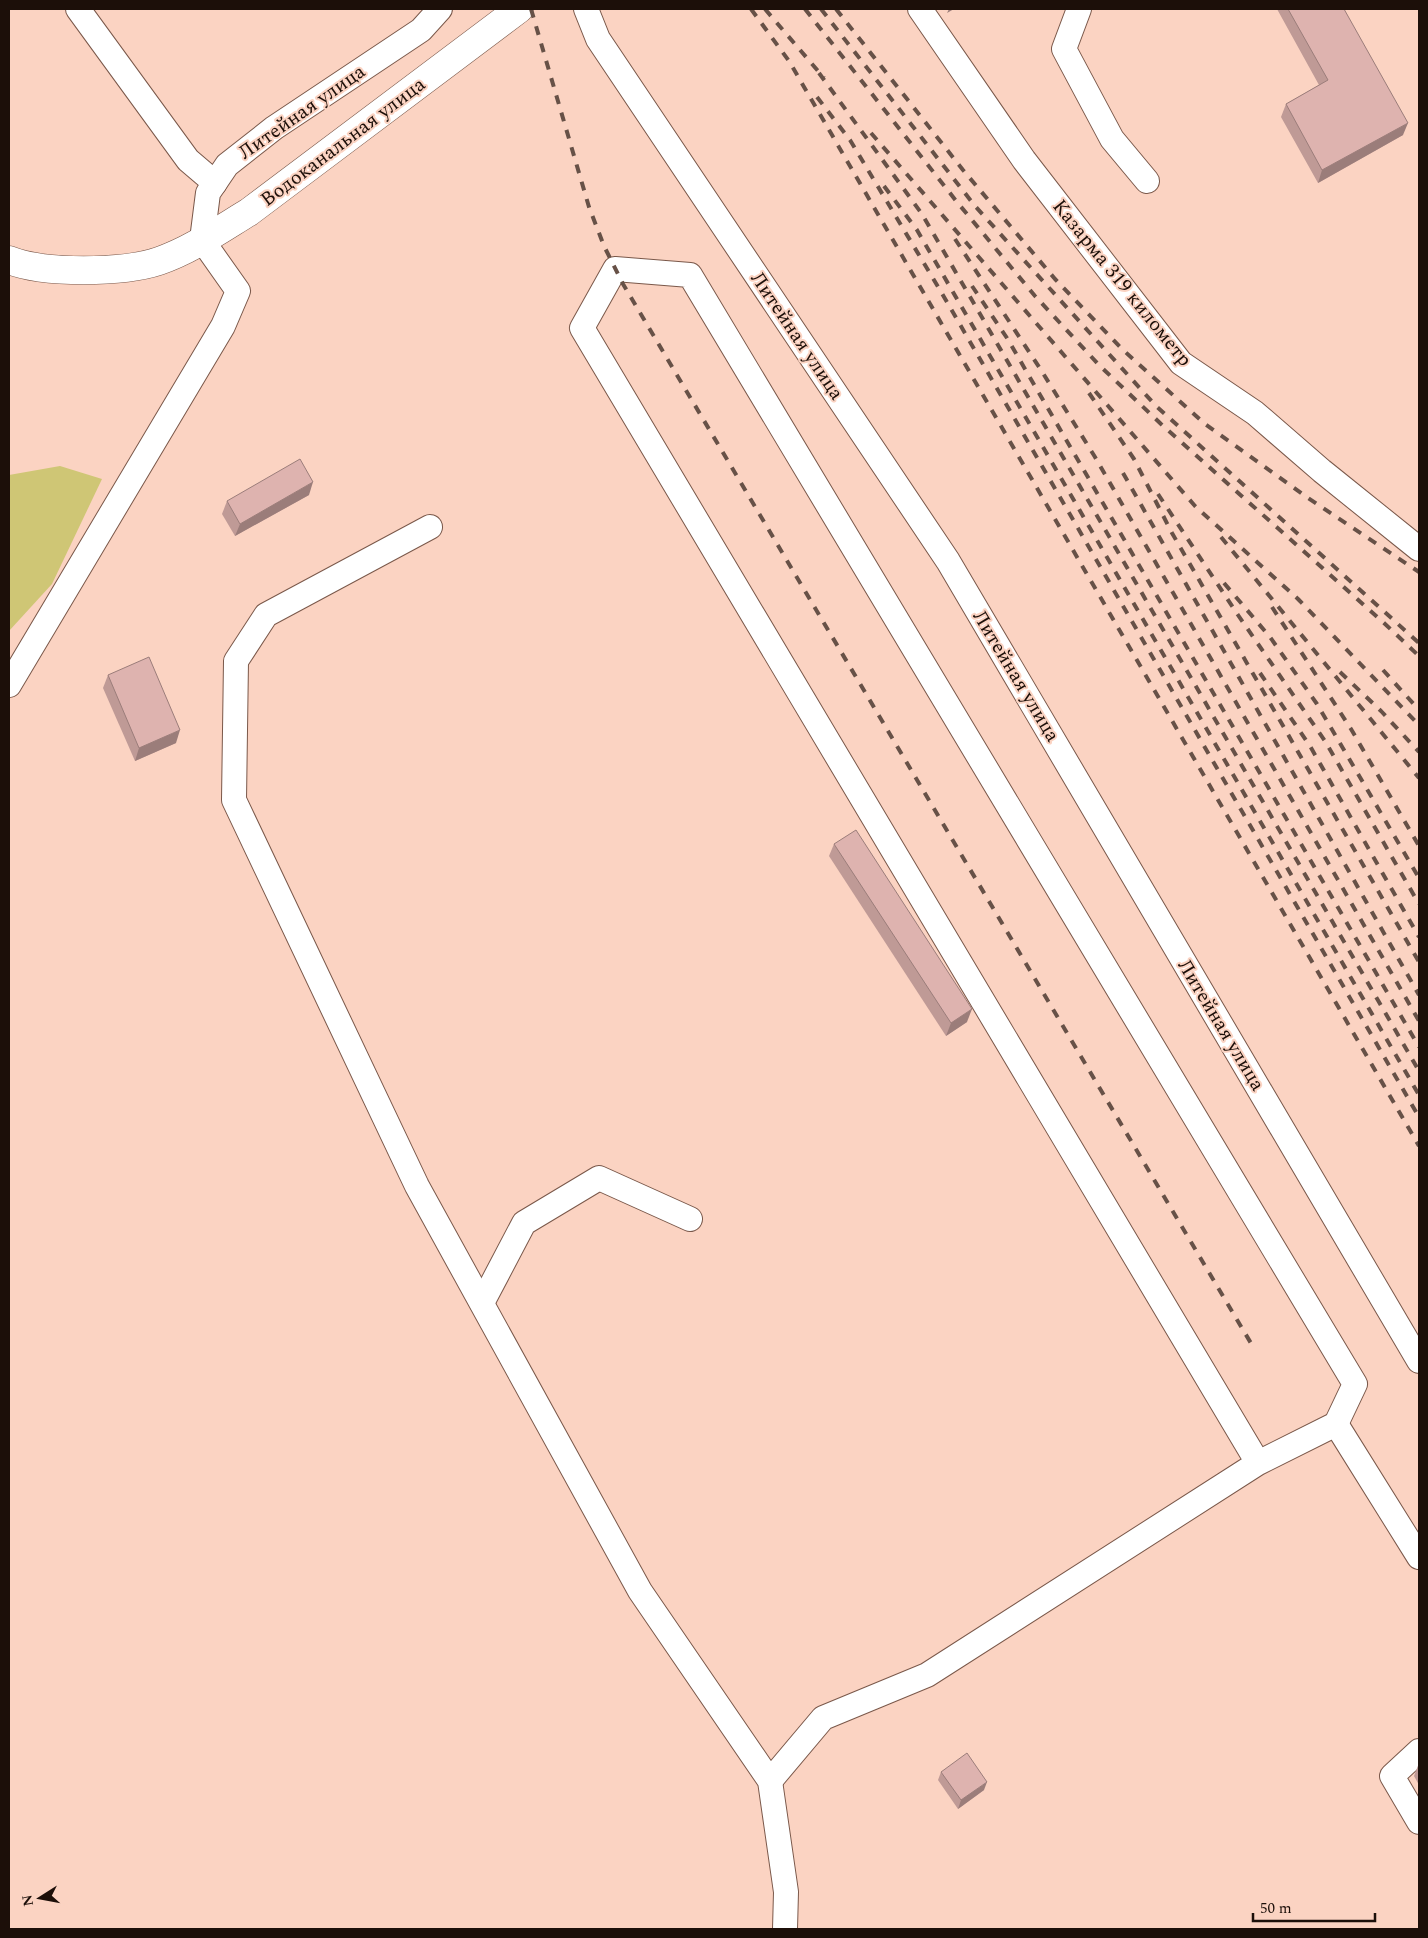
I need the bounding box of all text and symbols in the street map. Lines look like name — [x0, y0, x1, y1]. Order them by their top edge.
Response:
street label: Литейная улица — [232, 57, 372, 167]
street label: Водоканальная улица — [254, 70, 432, 214]
street label: Казарма 319 километр — [1045, 193, 1199, 373]
street label: Литейная улица — [743, 266, 851, 406]
street label: Литейная улица — [965, 604, 1067, 748]
street label: Литейная улица — [1170, 953, 1272, 1097]
north arrow — [15, 1873, 65, 1923]
scale bar — [1253, 1890, 1376, 1922]
text: N — [16, 1893, 39, 1908]
text: 50 m — [1260, 1897, 1292, 1920]

